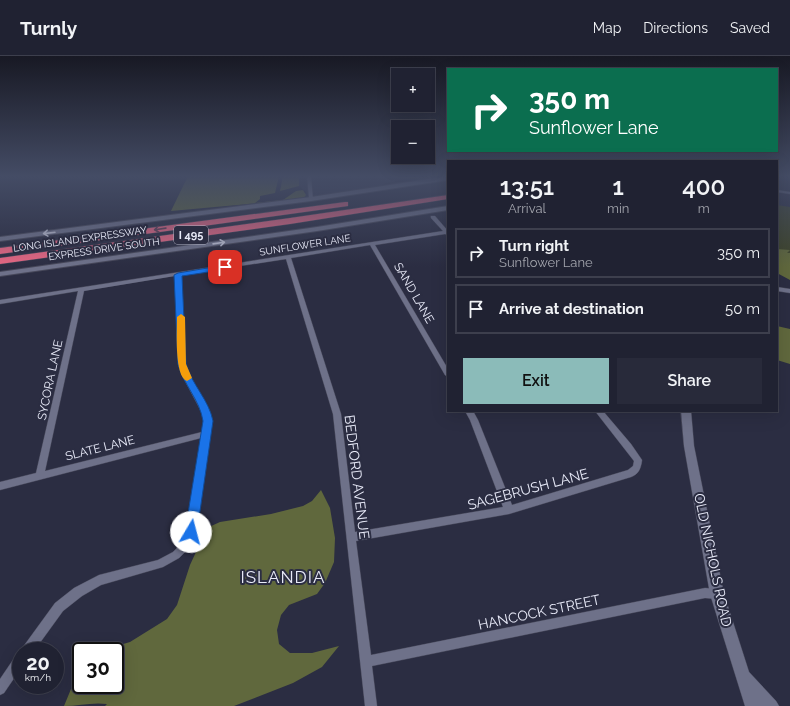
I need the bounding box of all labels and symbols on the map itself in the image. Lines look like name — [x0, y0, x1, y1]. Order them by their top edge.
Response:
street label: LONG ISLAND EXPRESSWAY — [13, 224, 148, 254]
one-way arrow — [154, 225, 167, 233]
road number: I 495 — [174, 226, 208, 244]
one-way arrow — [43, 229, 56, 237]
street label: SUNFLOWER LANE — [259, 232, 351, 258]
street label: EXPRESS DRIVE SOUTH — [48, 236, 160, 262]
one-way arrow — [212, 239, 225, 247]
pin — [208, 250, 242, 284]
street label: SAND LANE — [391, 260, 437, 326]
street label: SYCORA LANE — [35, 339, 65, 421]
street label: BEDFORD AVENUE — [341, 414, 373, 540]
street label: SLATE LANE — [64, 433, 136, 463]
street label: SAGEBRUSH LANE — [466, 465, 590, 513]
street label: OLD NICHOLS ROAD — [691, 492, 735, 628]
position arrow — [170, 511, 212, 553]
district label: ISLANDIA — [241, 567, 325, 587]
street label: HANCOCK STREET — [477, 591, 602, 633]
speed limit sign: 30 — [72, 642, 124, 694]

